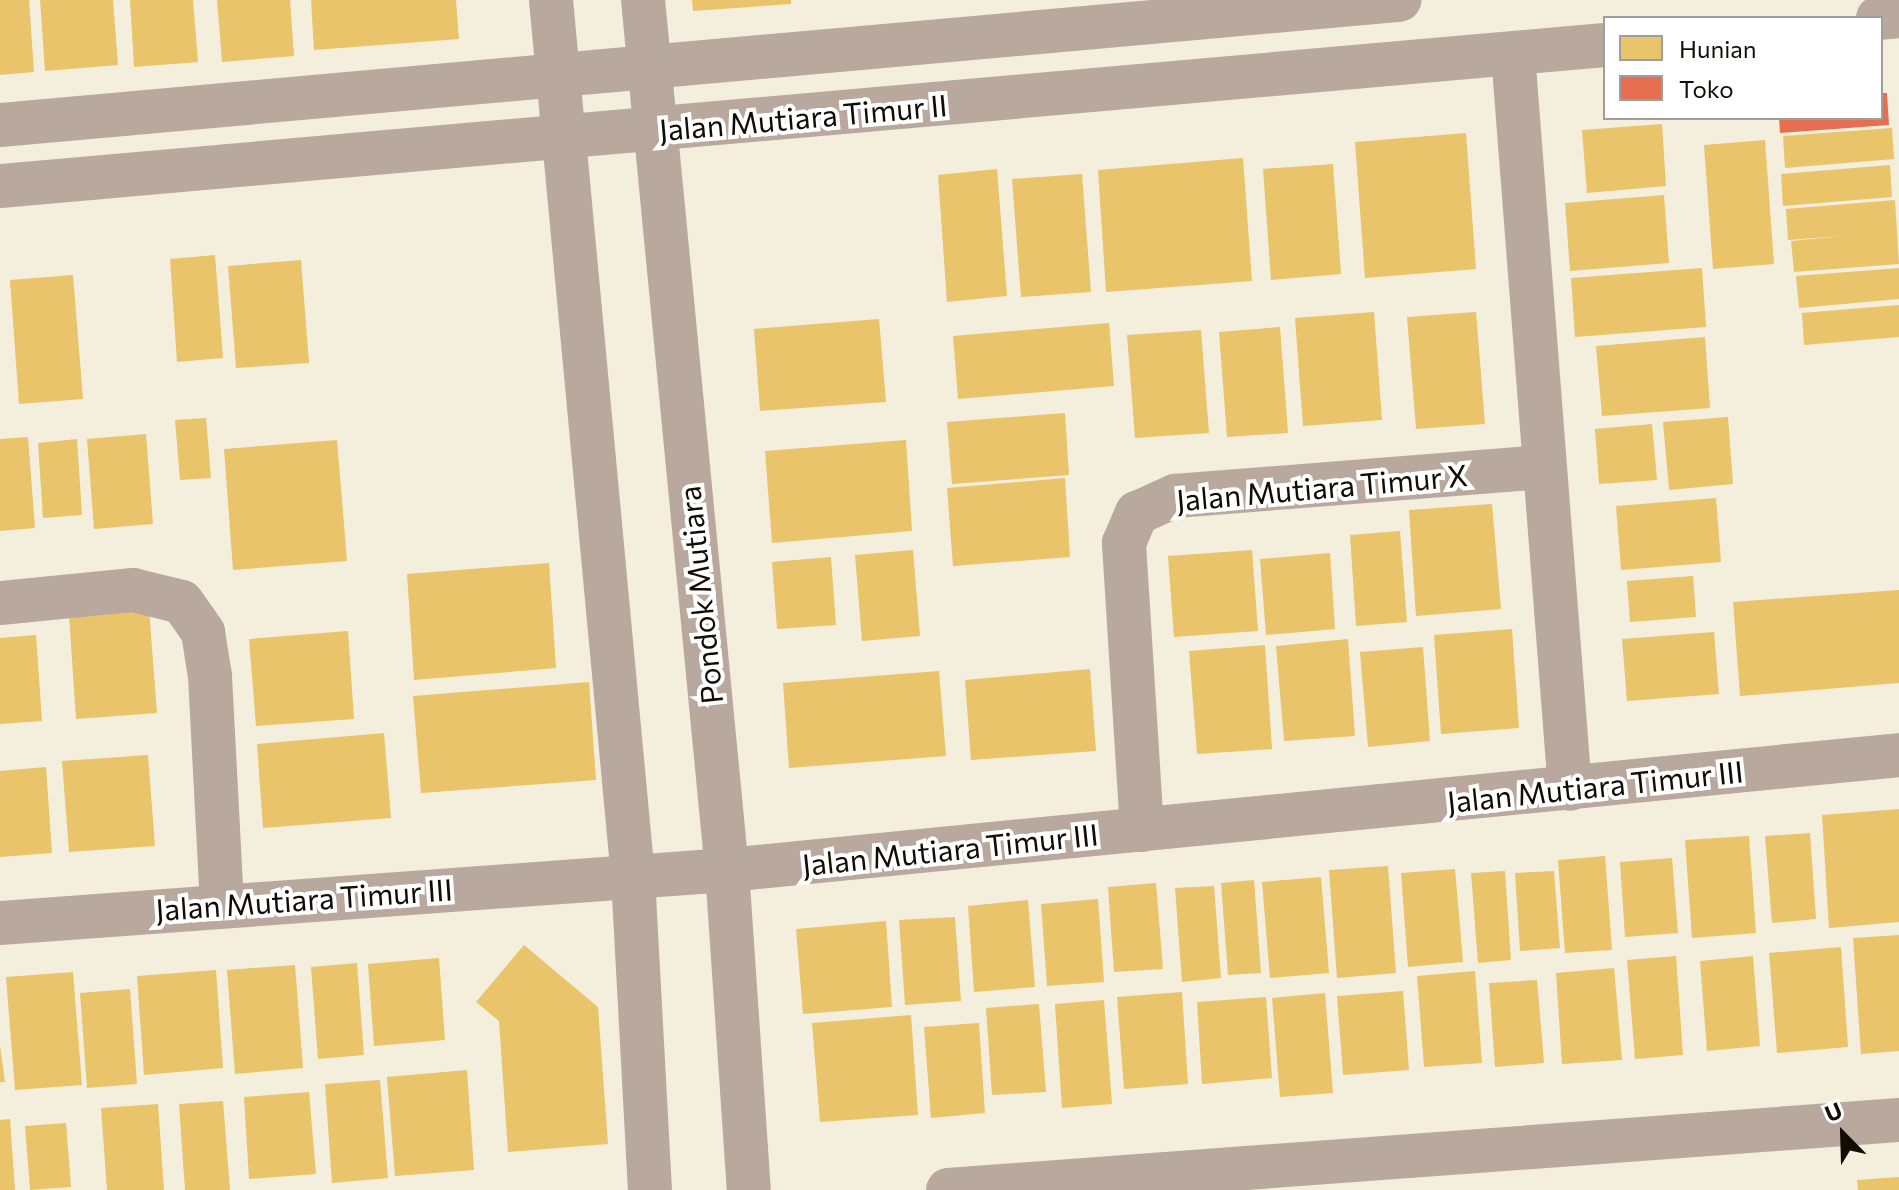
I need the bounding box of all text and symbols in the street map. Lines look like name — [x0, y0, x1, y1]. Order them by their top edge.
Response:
legend — [1603, 16, 1883, 120]
text: Hunian — [1679, 34, 1757, 63]
text: Toko — [1679, 74, 1734, 103]
street label: Jalan Mutiara Timur II — [657, 86, 949, 148]
street label: Jalan Mutiara Timur X — [1175, 456, 1469, 518]
street label: Pondok Mutiara — [671, 484, 729, 706]
street label: Jalan Mutiara Timur III — [1445, 753, 1745, 819]
street label: Jalan Mutiara Timur III — [800, 816, 1100, 882]
street label: Jalan Mutiara Timur III — [154, 871, 454, 927]
north arrow — [1803, 1094, 1883, 1174]
text: U — [1821, 1096, 1846, 1127]

